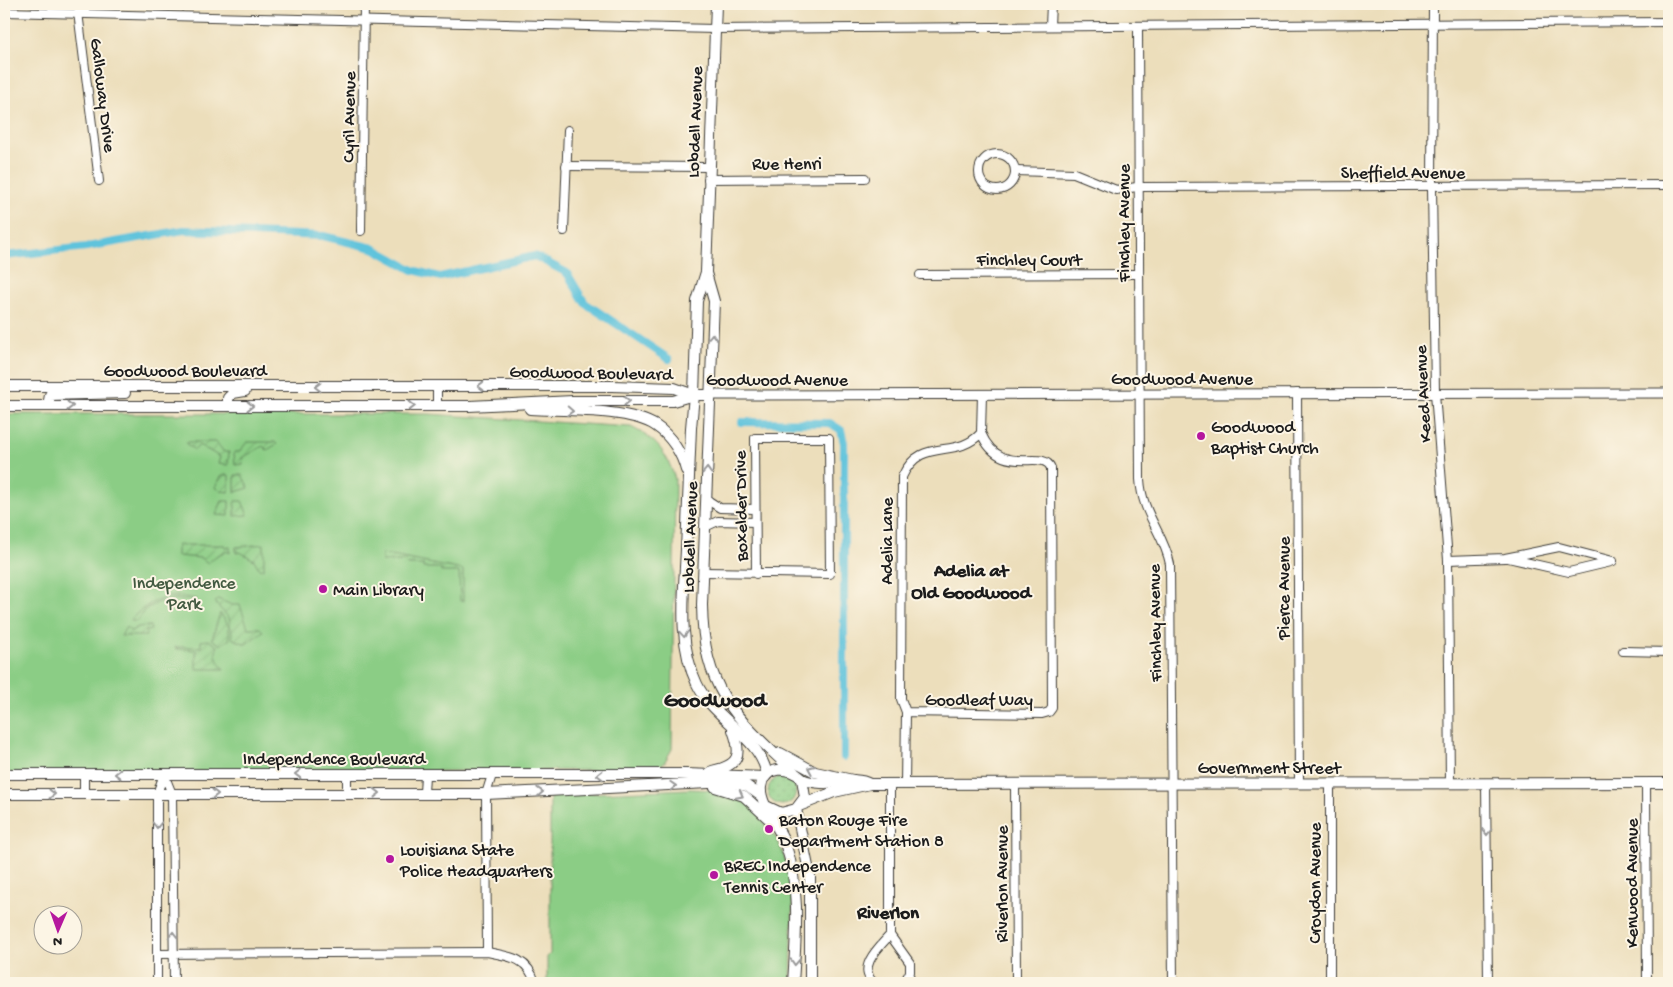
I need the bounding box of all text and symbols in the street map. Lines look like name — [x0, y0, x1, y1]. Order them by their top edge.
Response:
street label: Galloway Drive — [84, 37, 119, 154]
street label: Lobdell Avenue — [684, 65, 709, 178]
street label: Cyril Avenue — [339, 71, 362, 163]
street label: Rue Henri — [752, 155, 822, 176]
street label: Finchley Avenue — [1115, 163, 1136, 283]
street label: Sheffield Avenue — [1341, 164, 1466, 185]
street label: Finchley Court — [975, 251, 1083, 272]
one-way arrow — [707, 333, 718, 341]
street label: Keed Avenue — [1411, 344, 1438, 443]
street label: Goodwood Boulevard — [103, 362, 268, 383]
street label: Goodwood Boulevard — [509, 363, 674, 386]
street label: Goodwood Avenue — [1111, 370, 1254, 391]
street label: Goodwood Avenue — [706, 371, 849, 392]
one-way arrow — [477, 381, 484, 391]
one-way arrow — [314, 382, 322, 392]
one-way arrow — [624, 396, 632, 406]
one-way arrow — [246, 400, 254, 411]
one-way arrow — [66, 401, 74, 411]
one-way arrow — [409, 401, 417, 411]
one-way arrow — [567, 406, 575, 417]
place label: Goodwood Baptist Church — [1210, 418, 1319, 460]
marker: Goodwood Baptist Church — [1195, 430, 1207, 442]
street label: Boxelder Drive — [731, 450, 754, 563]
one-way arrow — [702, 467, 713, 475]
street label: Lobdell Avenue — [679, 480, 704, 593]
street label: Adelia Lane — [878, 497, 899, 585]
street label: Pierce Avenue — [1275, 536, 1296, 641]
district label: Adelia at Old Goodwood — [911, 561, 1033, 606]
street label: Finchley Avenue — [1145, 563, 1168, 683]
park label: Independence Park — [132, 574, 236, 616]
place label: Main Library — [333, 581, 424, 602]
marker: Main Library — [317, 583, 329, 595]
one-way arrow — [679, 631, 690, 639]
district label: Goodwood — [664, 689, 768, 715]
street label: Goodleaf Way — [925, 691, 1033, 712]
street label: Independence Boulevard — [243, 750, 427, 771]
street label: Government Street — [1197, 759, 1342, 780]
one-way arrow — [807, 765, 816, 776]
one-way arrow — [114, 769, 122, 779]
one-way arrow — [294, 769, 302, 779]
one-way arrow — [596, 770, 604, 780]
one-way arrow — [669, 780, 677, 791]
one-way arrow — [536, 786, 544, 797]
one-way arrow — [374, 788, 382, 798]
one-way arrow — [49, 789, 57, 799]
one-way arrow — [212, 789, 219, 799]
one-way arrow — [735, 789, 744, 799]
place label: Baton Rouge Fire Department Station 8 — [778, 811, 944, 853]
street label: Kenwood Avenue — [1623, 818, 1644, 948]
one-way arrow — [152, 822, 162, 830]
street label: Croydon Avenue — [1306, 822, 1327, 944]
marker: Baton Rouge Fire Department Station 8 — [763, 823, 775, 835]
street label: Riverlon Avenue — [993, 825, 1014, 943]
one-way arrow — [1482, 828, 1492, 836]
place label: Louisiana State Police Headquarters — [399, 841, 554, 883]
marker: Louisiana State Police Headquarters — [384, 853, 396, 865]
place label: BREC Independence Tennis Center — [723, 857, 872, 899]
marker: BREC Independence Tennis Center — [708, 869, 720, 881]
district label: Riverlon — [856, 903, 920, 926]
north arrow — [32, 904, 82, 954]
one-way arrow — [168, 930, 178, 938]
text: N — [53, 932, 62, 949]
one-way arrow — [789, 958, 800, 966]

